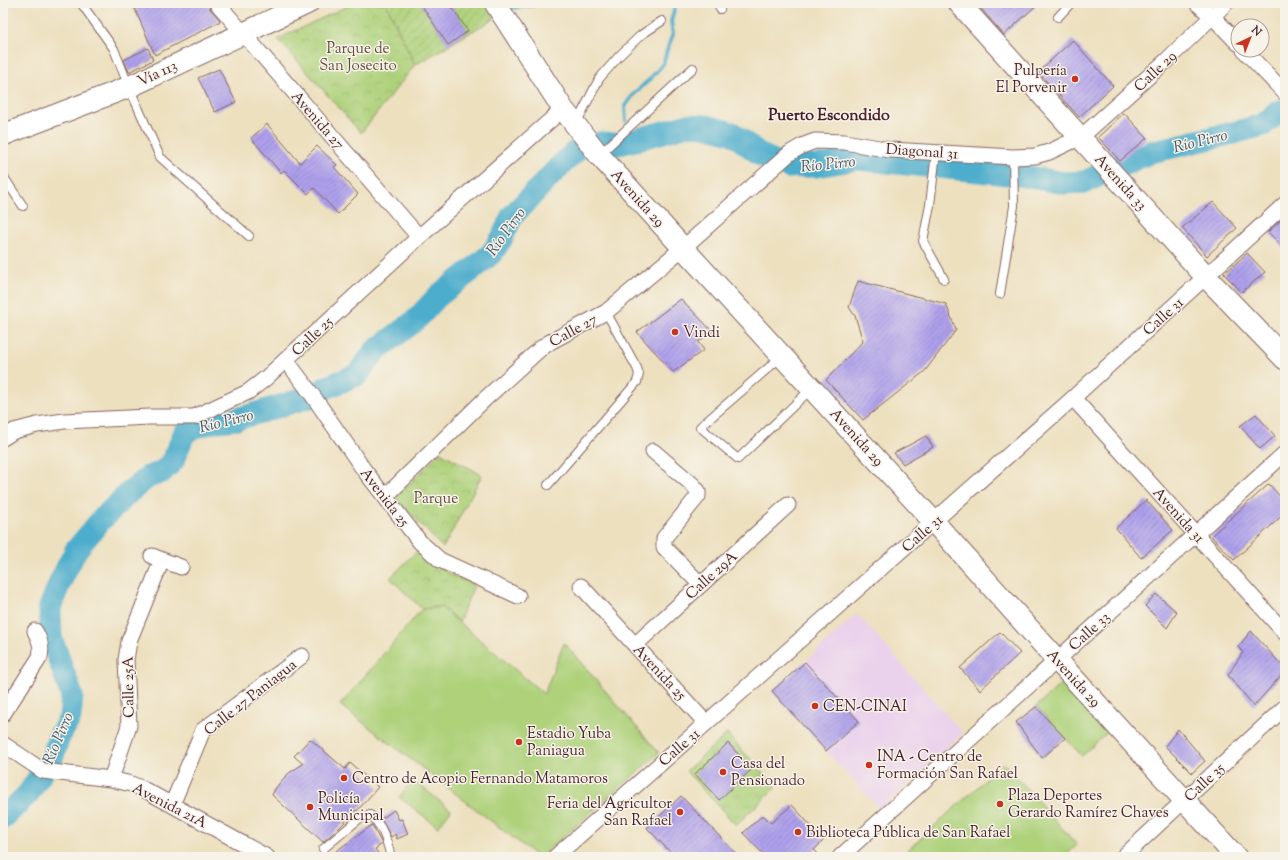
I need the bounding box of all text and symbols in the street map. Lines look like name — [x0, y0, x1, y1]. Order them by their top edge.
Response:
north arrow — [1230, 18, 1270, 58]
text: N — [1247, 22, 1265, 40]
park label: Parque de San Josecito — [319, 39, 397, 77]
street label: Calle 29 — [1130, 47, 1182, 97]
street label: Vía 113 — [134, 56, 181, 93]
place label: Pulpería El Porvenir — [996, 61, 1067, 99]
marker: Pulpería El Porvenir — [1070, 74, 1080, 84]
street label: Avenida 27 — [285, 87, 349, 155]
district label: Puerto Escondido — [768, 105, 890, 128]
water label: Río Pirro — [1171, 125, 1230, 160]
street label: Diagonal 31 — [885, 139, 959, 166]
street label: Avenida 33 — [1089, 150, 1151, 216]
water label: Río Pirro — [800, 151, 857, 180]
street label: Avenida 29 — [605, 165, 669, 233]
water label: Río Pirro — [482, 204, 532, 261]
street label: Calle 31 — [1139, 293, 1189, 341]
street label: Calle 27 — [546, 309, 602, 353]
street label: Calle 25 — [288, 313, 338, 362]
place label: Vindi — [683, 323, 720, 344]
marker: Vindi — [670, 327, 680, 337]
street label: Avenida 29 — [824, 404, 888, 472]
water label: Río Pirro — [197, 405, 256, 440]
street label: Avenida 25 — [354, 464, 414, 532]
street label: Avenida 31 — [1147, 483, 1209, 549]
park label: Parque — [414, 489, 458, 510]
street label: Calle 31 — [898, 510, 948, 558]
street label: Calle 29A — [681, 547, 743, 605]
street label: Calle 33 — [1065, 608, 1115, 656]
street label: Avenida 25 — [628, 640, 690, 706]
street label: Avenida 29 — [1041, 645, 1105, 713]
street label: Calle 27 Paniagua — [200, 655, 302, 741]
street label: Calle 25A — [118, 656, 141, 718]
place label: CEN-CINAI — [823, 697, 907, 718]
marker: CEN-CINAI — [810, 701, 820, 711]
water label: Río Pirro — [38, 709, 81, 769]
place label: Estadio Yuba Paniagua — [527, 724, 611, 762]
street label: Calle 31 — [655, 724, 705, 772]
marker: Estadio Yuba Paniagua — [514, 737, 524, 747]
place label: INA - Centro de Formación San Rafael — [877, 747, 1018, 785]
place label: Casa del Pensionado — [731, 754, 805, 792]
street label: Calle 35 — [1180, 759, 1230, 807]
marker: INA - Centro de Formación San Rafael — [864, 760, 874, 770]
marker: Casa del Pensionado — [718, 767, 728, 777]
place label: Centro de Acopio Fernando Matamoros — [352, 769, 608, 790]
marker: Centro de Acopio Fernando Matamoros — [339, 773, 349, 783]
street label: Avenida 21A — [128, 778, 210, 834]
place label: Plaza Deportes Gerardo Ramírez Chaves — [1008, 786, 1169, 824]
place label: Policía Municipal — [318, 789, 384, 827]
place label: Feria del Agricultor San Rafael — [547, 794, 672, 832]
marker: Plaza Deportes Gerardo Ramírez Chaves — [995, 799, 1005, 809]
marker: Policía Municipal — [305, 802, 315, 812]
marker: Feria del Agricultor San Rafael — [675, 807, 685, 817]
place label: Biblioteca Pública de San Rafael — [806, 823, 1010, 844]
marker: Biblioteca Pública de San Rafael — [793, 827, 803, 837]

